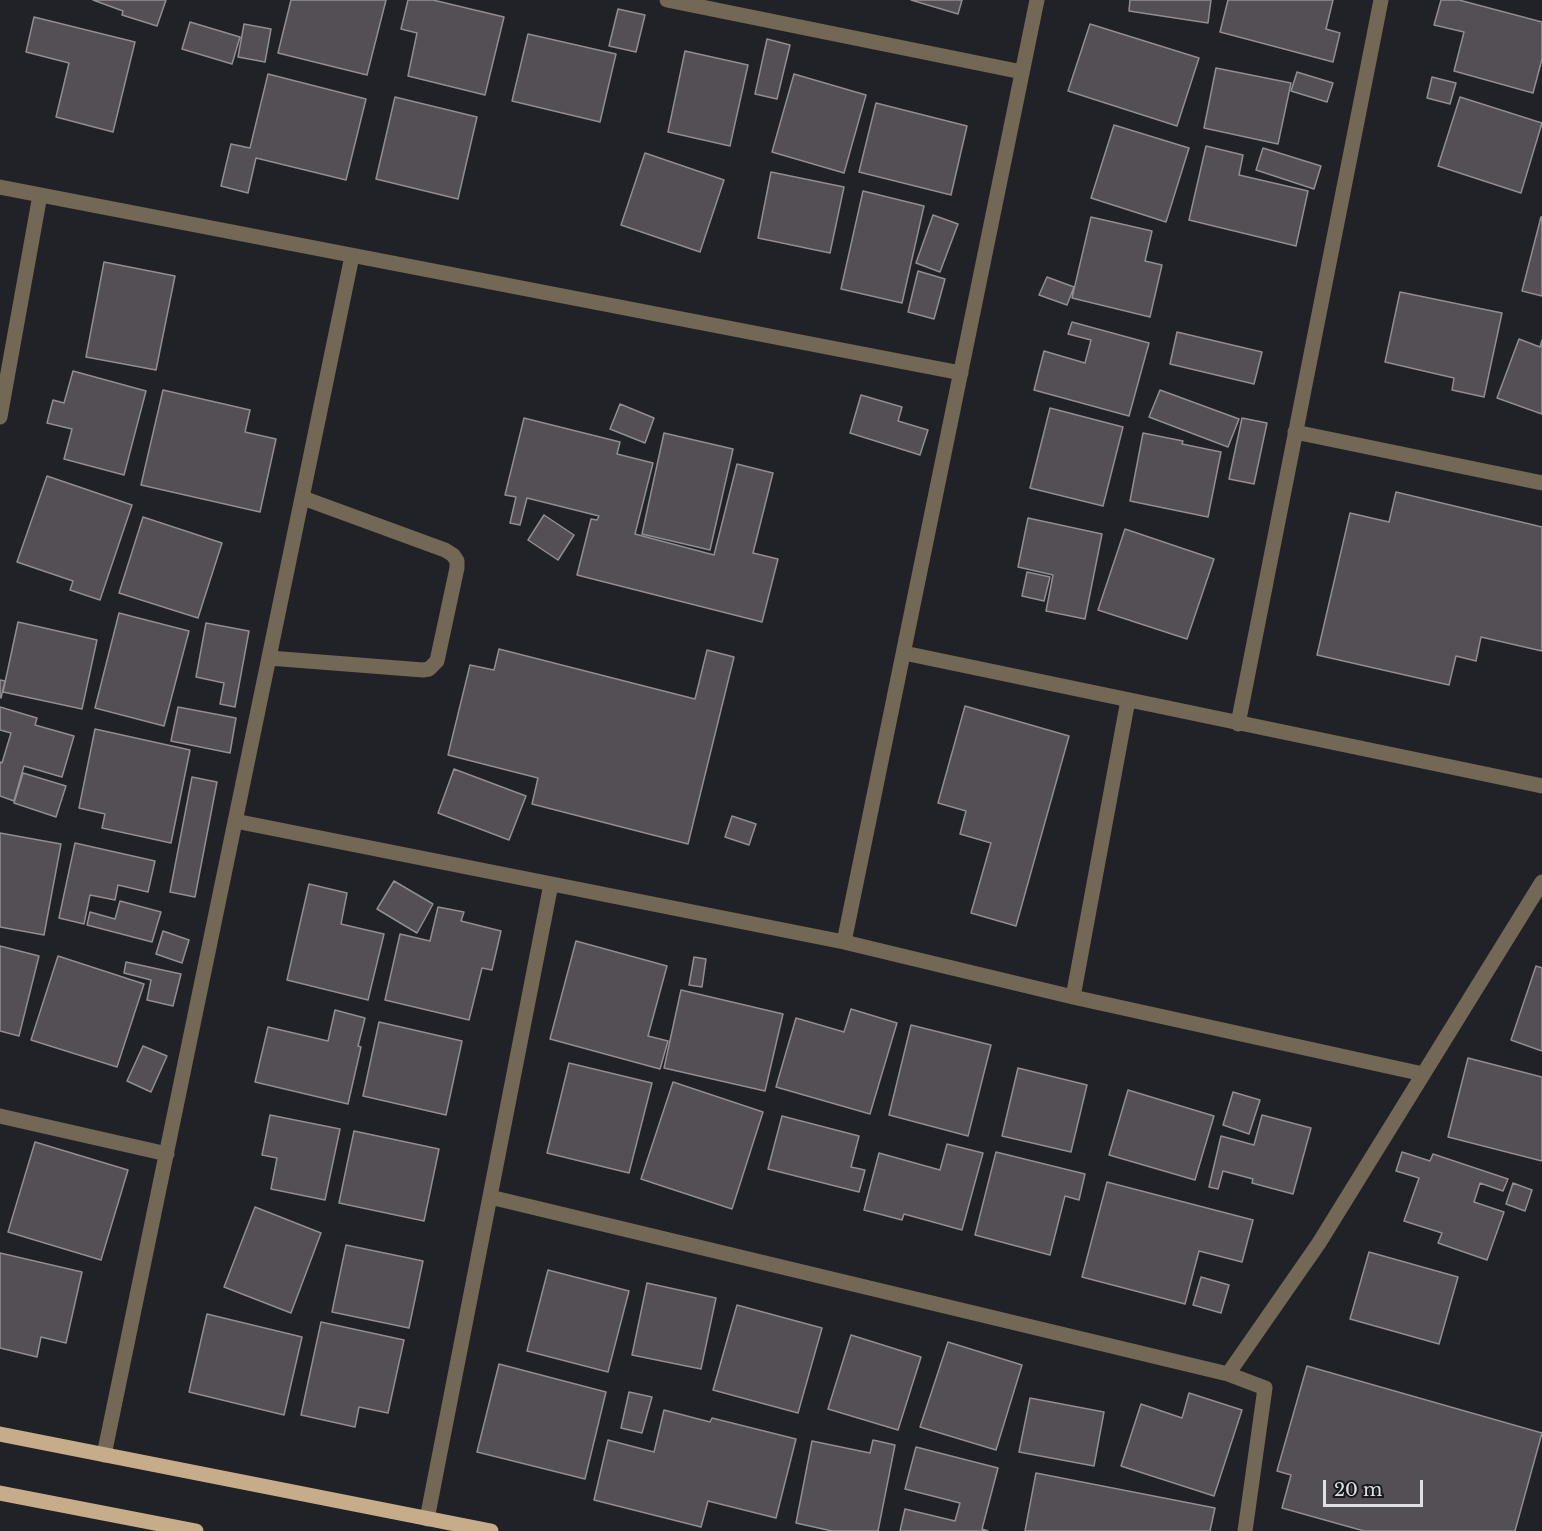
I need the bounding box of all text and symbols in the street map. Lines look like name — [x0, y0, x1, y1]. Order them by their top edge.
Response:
scale bar — [1326, 1468, 1426, 1506]
text: 20 m — [1334, 1479, 1382, 1501]

